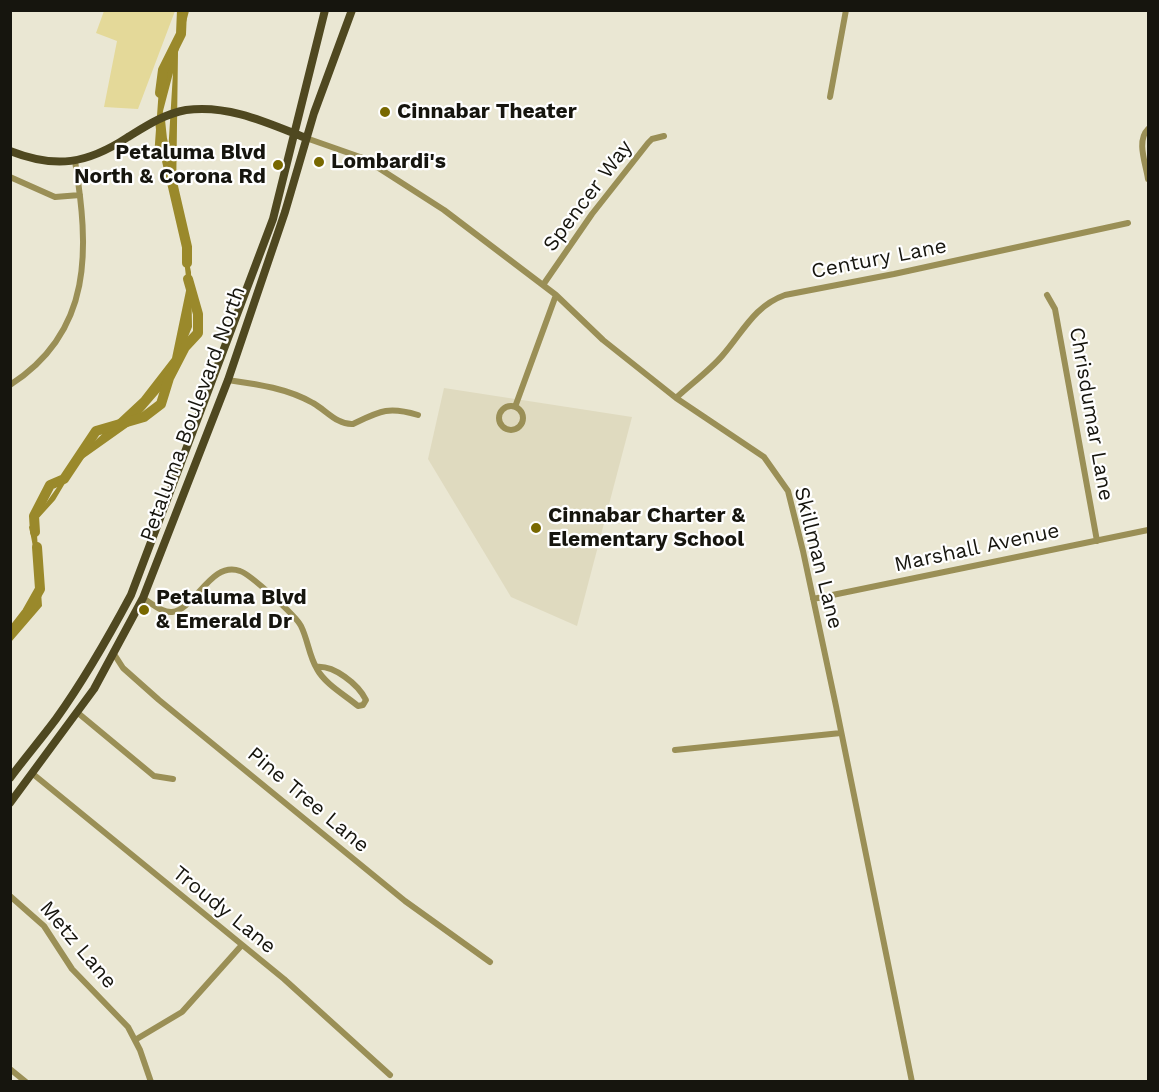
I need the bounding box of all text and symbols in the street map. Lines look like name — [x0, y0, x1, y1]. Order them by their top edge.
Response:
place label: Cinnabar Theater — [397, 99, 577, 125]
marker: Cinnabar Theater — [378, 105, 392, 119]
street label: Spencer Way — [538, 135, 638, 257]
place label: Petaluma Blvd North & Corona Rd — [74, 140, 266, 190]
place label: Lombardi's — [331, 149, 446, 175]
marker: Lombardi's — [312, 155, 326, 169]
marker: Petaluma Blvd North & Corona Rd — [271, 158, 285, 172]
street label: Century Lane — [809, 234, 949, 284]
street label: Petaluma Boulevard North — [135, 283, 251, 545]
street label: Chrisdumar Lane — [1063, 325, 1119, 503]
street label: Skillman Lane — [788, 484, 848, 632]
place label: Cinnabar Charter & Elementary School — [548, 503, 745, 553]
street label: Marshall Avenue — [892, 518, 1062, 578]
marker: Cinnabar Charter & Elementary School — [529, 521, 543, 535]
place label: Petaluma Blvd & Emerald Dr — [156, 585, 307, 635]
marker: Petaluma Blvd & Emerald Dr — [137, 603, 151, 617]
street label: Pine Tree Lane — [242, 742, 374, 858]
street label: Troudy Lane — [167, 861, 281, 959]
street label: Metz Lane — [34, 896, 122, 994]

